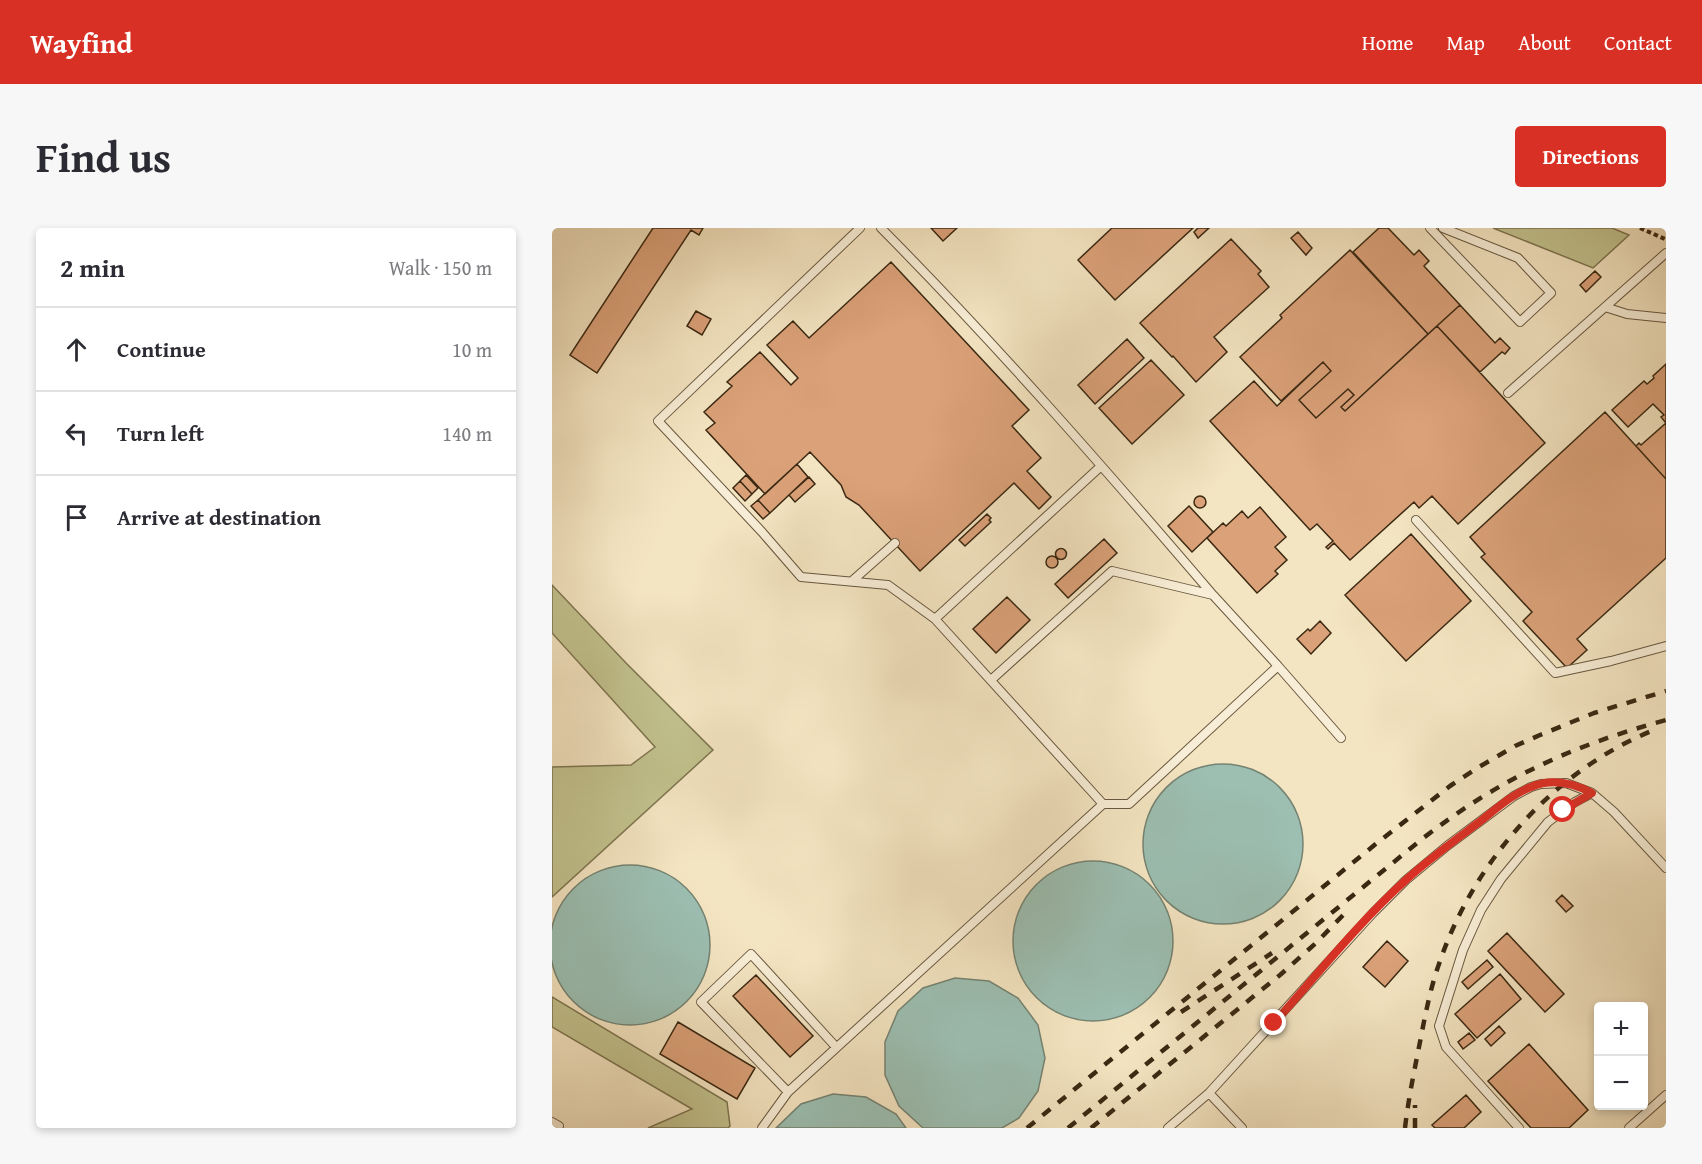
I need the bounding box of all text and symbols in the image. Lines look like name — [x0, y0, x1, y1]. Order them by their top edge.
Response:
text: Wayfind — [30, 22, 132, 63]
text: Home — [1362, 27, 1413, 58]
text: Map — [1446, 27, 1485, 58]
text: About — [1518, 27, 1571, 58]
text: Contact — [1604, 27, 1672, 58]
text: Find us — [36, 126, 171, 187]
button: Directions — [1515, 126, 1666, 187]
text: 2 min — [60, 248, 125, 287]
text: Walk · 150 m — [389, 253, 492, 282]
icon: ahead — [60, 333, 93, 366]
text: Continue — [117, 333, 206, 365]
text: 10 m — [452, 335, 492, 364]
icon: left — [60, 417, 93, 450]
text: Turn left — [117, 417, 204, 449]
text: 140 m — [442, 419, 492, 448]
icon: arrive — [60, 501, 93, 534]
text: Arrive at destination — [117, 501, 321, 533]
route start — [1549, 796, 1575, 822]
map controls — [1594, 1002, 1648, 1110]
button: + — [1594, 1002, 1648, 1056]
route end — [1260, 1009, 1286, 1035]
button: − — [1594, 1056, 1648, 1110]

